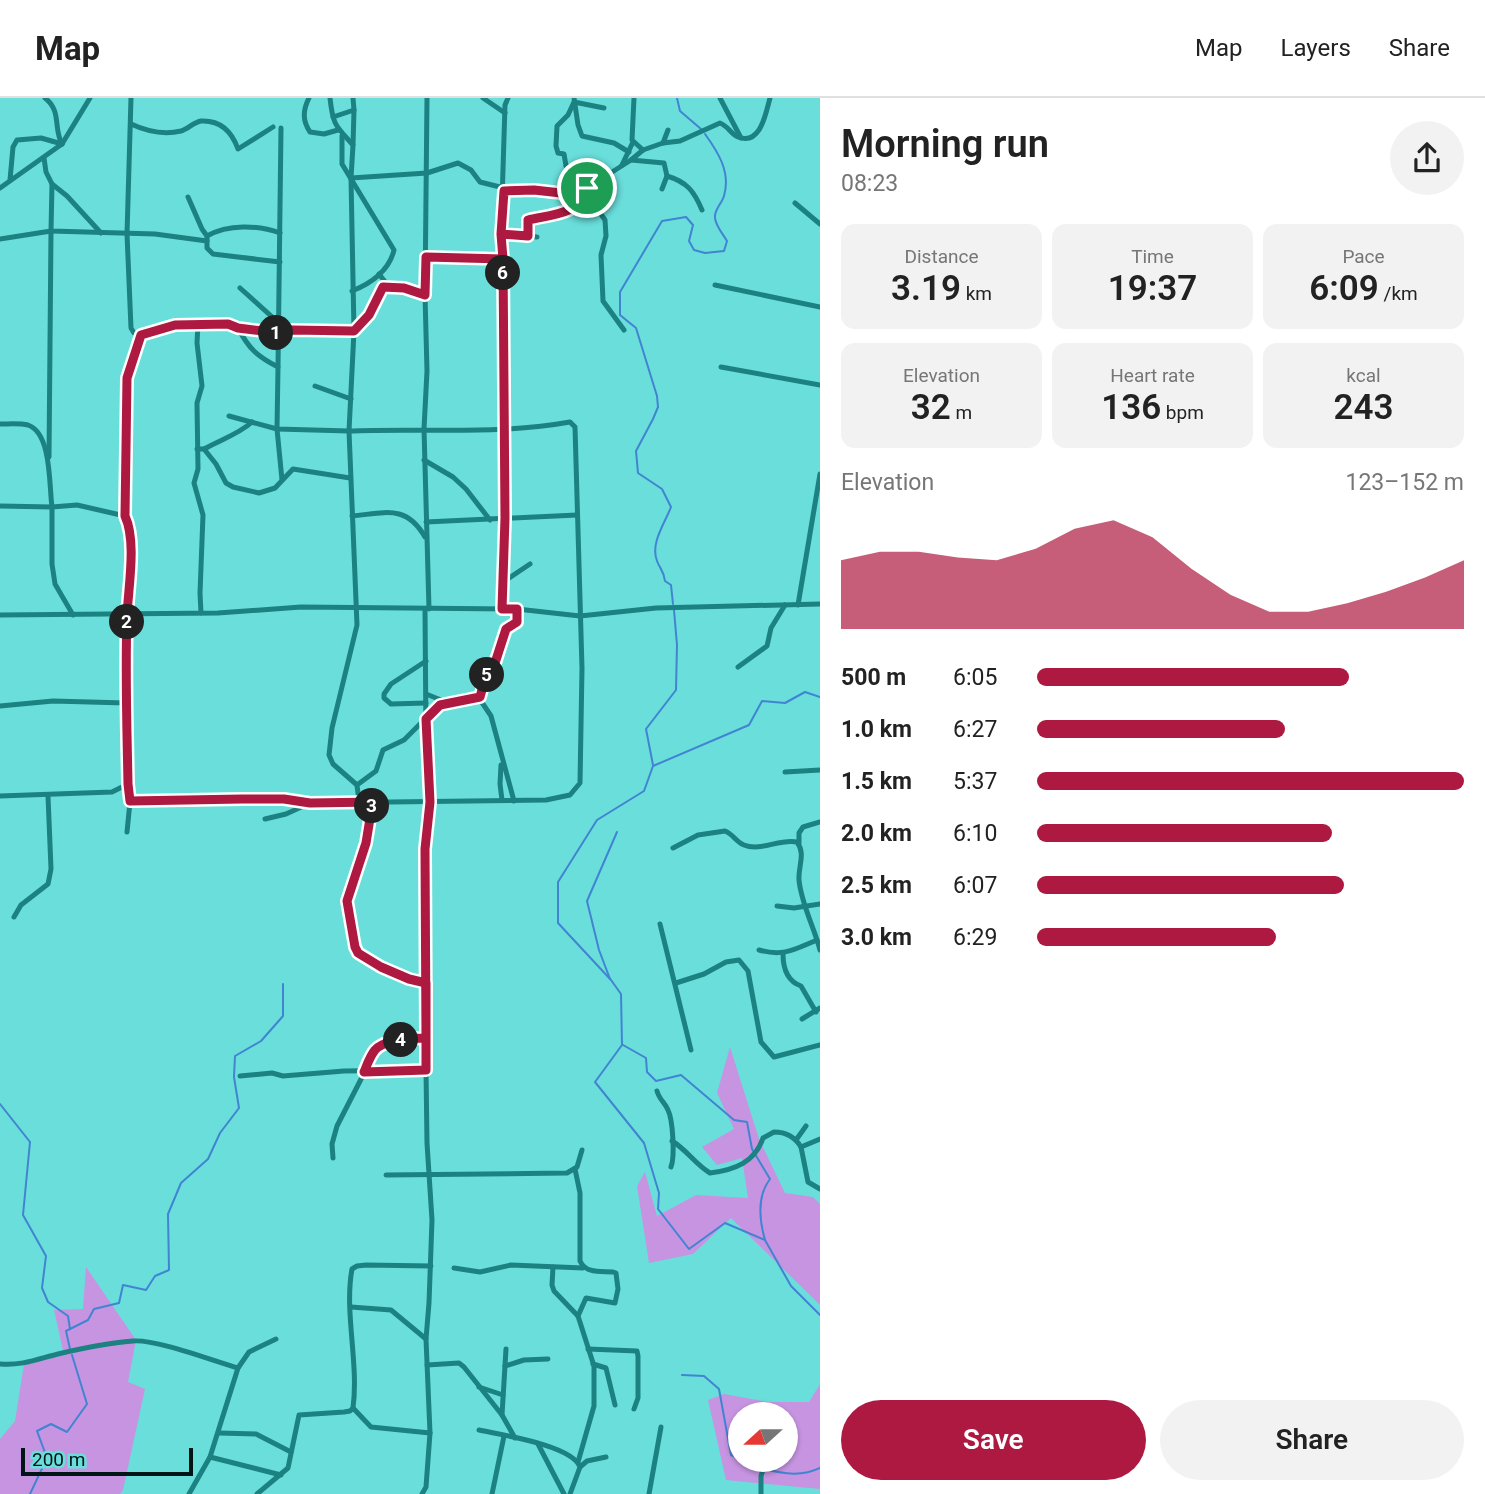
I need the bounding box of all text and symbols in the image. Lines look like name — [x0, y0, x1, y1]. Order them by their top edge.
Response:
text: Map — [35, 29, 100, 68]
text: Map — [1195, 34, 1243, 62]
text: Layers — [1281, 34, 1351, 62]
text: Share — [1389, 34, 1450, 62]
button: share — [1390, 121, 1464, 195]
text: Morning run — [841, 122, 1049, 166]
pin — [557, 158, 617, 218]
icon: arrive — [568, 169, 606, 207]
text: 08:23 — [841, 170, 898, 197]
text: Distance — [905, 245, 978, 268]
text: Time — [1131, 245, 1174, 268]
text: Pace — [1342, 245, 1385, 268]
pin: 6 — [486, 256, 520, 290]
text: 6 — [497, 261, 508, 284]
text: 3.19 — [891, 268, 961, 309]
text: 19:37 — [1108, 268, 1197, 309]
text: 6:09 — [1309, 268, 1379, 309]
text: km — [961, 282, 992, 305]
text: /km — [1379, 282, 1418, 305]
pin: 1 — [258, 316, 294, 350]
text: 1 — [270, 321, 281, 344]
text: Elevation — [903, 364, 980, 387]
text: Heart rate — [1110, 364, 1195, 387]
text: kcal — [1346, 364, 1381, 387]
text: 32 — [911, 387, 951, 428]
text: 136 — [1101, 387, 1161, 428]
text: 243 — [1334, 387, 1394, 428]
text: m — [951, 401, 972, 424]
text: bpm — [1161, 401, 1204, 424]
text: Elevation — [841, 469, 934, 496]
text: 123–152 m — [1345, 469, 1464, 496]
pin: 2 — [110, 604, 144, 640]
text: 2 — [121, 610, 132, 633]
pin: 5 — [470, 658, 504, 692]
text: 5 — [481, 663, 492, 686]
text: 500 m — [841, 664, 906, 691]
text: 6:05 — [953, 664, 997, 691]
text: 1.0 km — [841, 716, 912, 743]
text: 6:27 — [953, 716, 997, 743]
text: 1.5 km — [841, 768, 912, 795]
text: 5:37 — [953, 768, 997, 795]
pin: 3 — [354, 788, 390, 824]
text: 3 — [366, 794, 377, 817]
text: 2.0 km — [841, 820, 912, 847]
text: 6:10 — [953, 820, 997, 847]
text: 2.5 km — [841, 872, 912, 899]
text: 6:07 — [953, 872, 997, 899]
text: 3.0 km — [841, 924, 912, 951]
text: 6:29 — [953, 924, 997, 951]
pin: 4 — [384, 1023, 418, 1058]
text: 4 — [395, 1028, 406, 1051]
button: Save — [841, 1400, 1146, 1480]
button: Share — [1160, 1400, 1464, 1480]
north arrow — [728, 1402, 798, 1472]
map controls — [728, 1402, 798, 1472]
scale bar — [21, 1445, 192, 1477]
text: 200 m — [32, 1448, 85, 1471]

